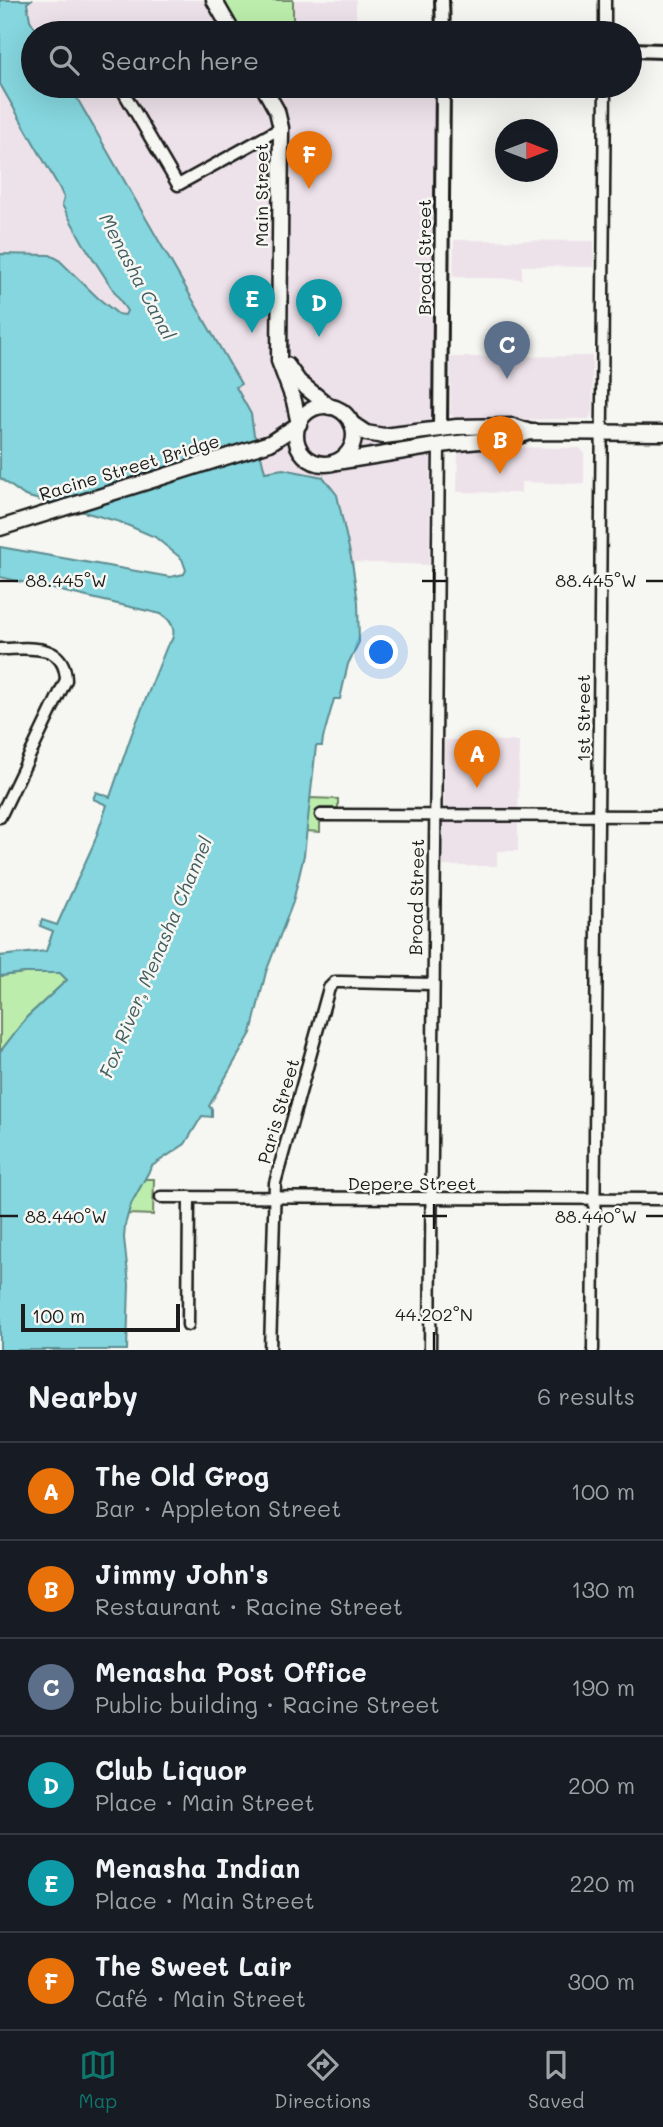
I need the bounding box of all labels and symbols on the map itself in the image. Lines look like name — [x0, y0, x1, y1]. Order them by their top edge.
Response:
north arrow — [495, 119, 558, 182]
pin: F — [286, 131, 332, 189]
street label: Main Street — [249, 143, 273, 247]
street label: Broad Street — [412, 199, 436, 315]
water label: Menasha Canal — [94, 208, 182, 344]
pin: E — [229, 275, 275, 333]
pin: D — [296, 279, 342, 337]
pin: C — [484, 321, 530, 379]
pin: B — [477, 416, 523, 474]
street label: Racine Street Bridge — [36, 428, 222, 506]
text: 88.445°W — [25, 568, 107, 592]
text: 88.445°W — [555, 568, 637, 592]
your location — [364, 635, 398, 669]
street label: 1st Street — [571, 674, 595, 762]
pin: A — [454, 730, 500, 788]
water label: Fox River, Menasha Channel — [93, 832, 217, 1081]
street label: Broad Street — [403, 839, 429, 955]
street label: Paris Street — [252, 1056, 304, 1166]
street label: Depere Street — [348, 1171, 477, 1195]
text: 88.440°W — [25, 1204, 107, 1228]
text: 88.440°W — [555, 1204, 637, 1228]
scale bar — [21, 1301, 180, 1333]
text: 44.202°N — [395, 1302, 473, 1326]

